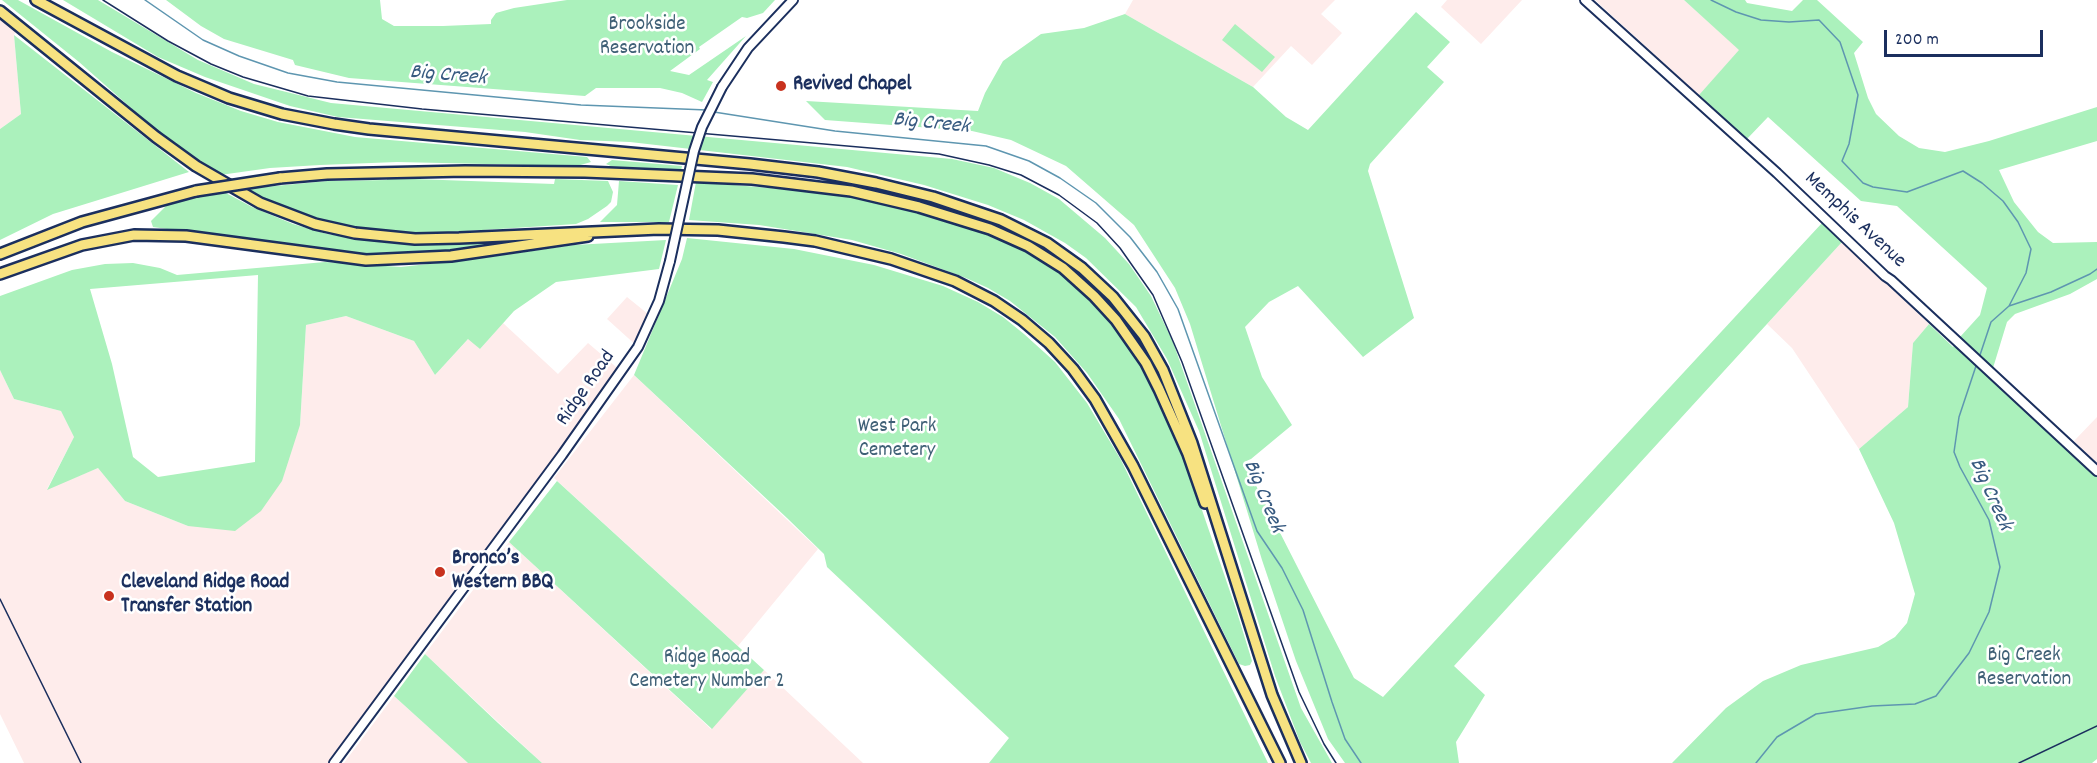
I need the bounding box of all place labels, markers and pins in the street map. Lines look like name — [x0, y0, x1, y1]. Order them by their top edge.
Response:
place label: Revived Chapel — [793, 73, 911, 99]
marker: Revived Chapel — [774, 79, 788, 93]
place label: Bronco’s Western BBQ — [452, 547, 554, 597]
marker: Bronco’s Western BBQ — [433, 565, 447, 579]
place label: Cleveland Ridge Road Transfer Station — [121, 571, 289, 621]
marker: Cleveland Ridge Road Transfer Station — [102, 589, 116, 603]

